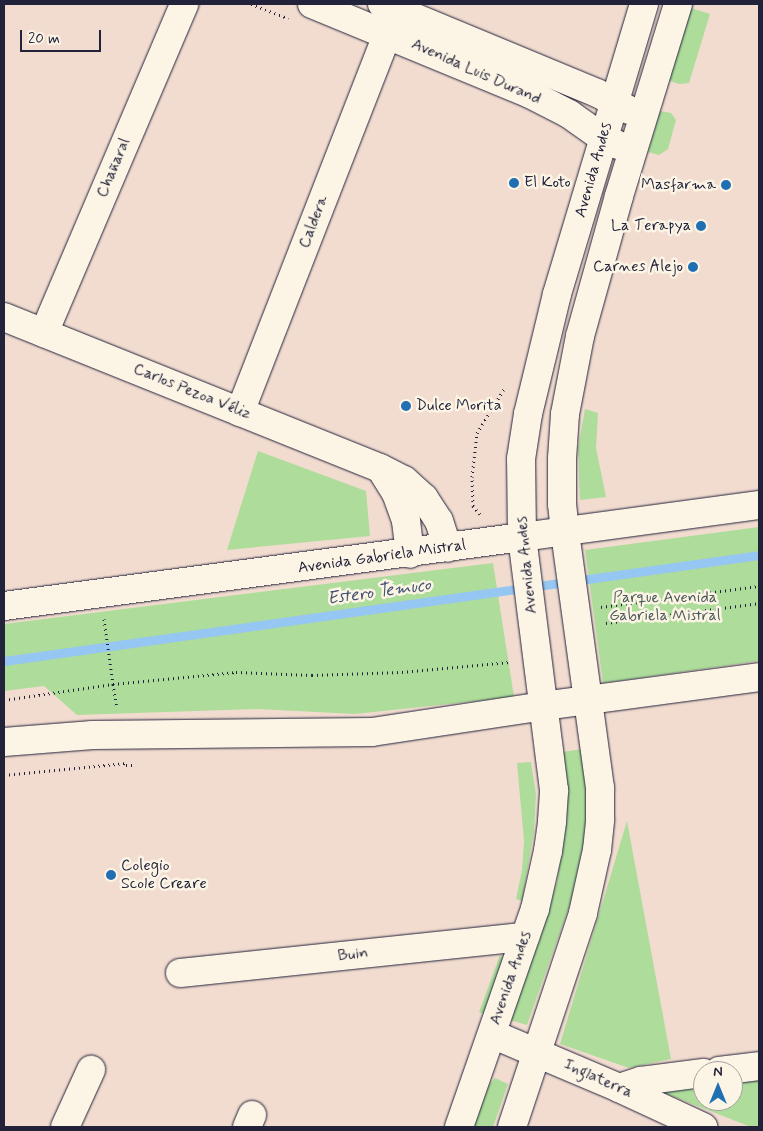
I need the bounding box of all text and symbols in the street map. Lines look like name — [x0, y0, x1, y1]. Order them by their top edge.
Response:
scale bar — [22, 20, 104, 52]
text: 20 m — [28, 29, 60, 49]
street label: Avenida Luis Durand — [407, 34, 545, 110]
street label: Avenida Andes — [571, 120, 617, 220]
street label: Chañaral — [93, 135, 135, 201]
place label: El Koto — [524, 173, 570, 193]
place label: Masfarma — [641, 175, 716, 195]
marker: El Koto — [508, 177, 520, 189]
marker: Masfarma — [720, 179, 732, 191]
street label: Caldera — [295, 193, 333, 251]
place label: La Terapya — [617, 216, 691, 236]
marker: La Terapya — [695, 220, 707, 232]
place label: Carnes Alejo — [592, 257, 683, 277]
marker: Carnes Alejo — [687, 261, 699, 273]
street label: Carlos Pezoa Véliz — [129, 359, 255, 425]
place label: Dulce Morita — [416, 396, 504, 416]
marker: Dulce Morita — [400, 400, 412, 412]
street label: Avenida Andes — [512, 515, 542, 615]
street label: Avenida Gabriela Mistral — [297, 536, 467, 578]
water label: Estero Temuco — [326, 574, 432, 610]
park label: Parque Avenida Gabriela Mistral — [610, 588, 720, 626]
place label: Colegio Scole Creare — [121, 856, 206, 894]
marker: Colegio Scole Creare — [105, 869, 117, 881]
street label: Avenida Andes — [486, 928, 536, 1028]
street label: Buin — [337, 944, 369, 966]
street label: Inglaterra — [561, 1055, 635, 1103]
north arrow — [693, 1061, 743, 1111]
text: N — [713, 1063, 723, 1081]

